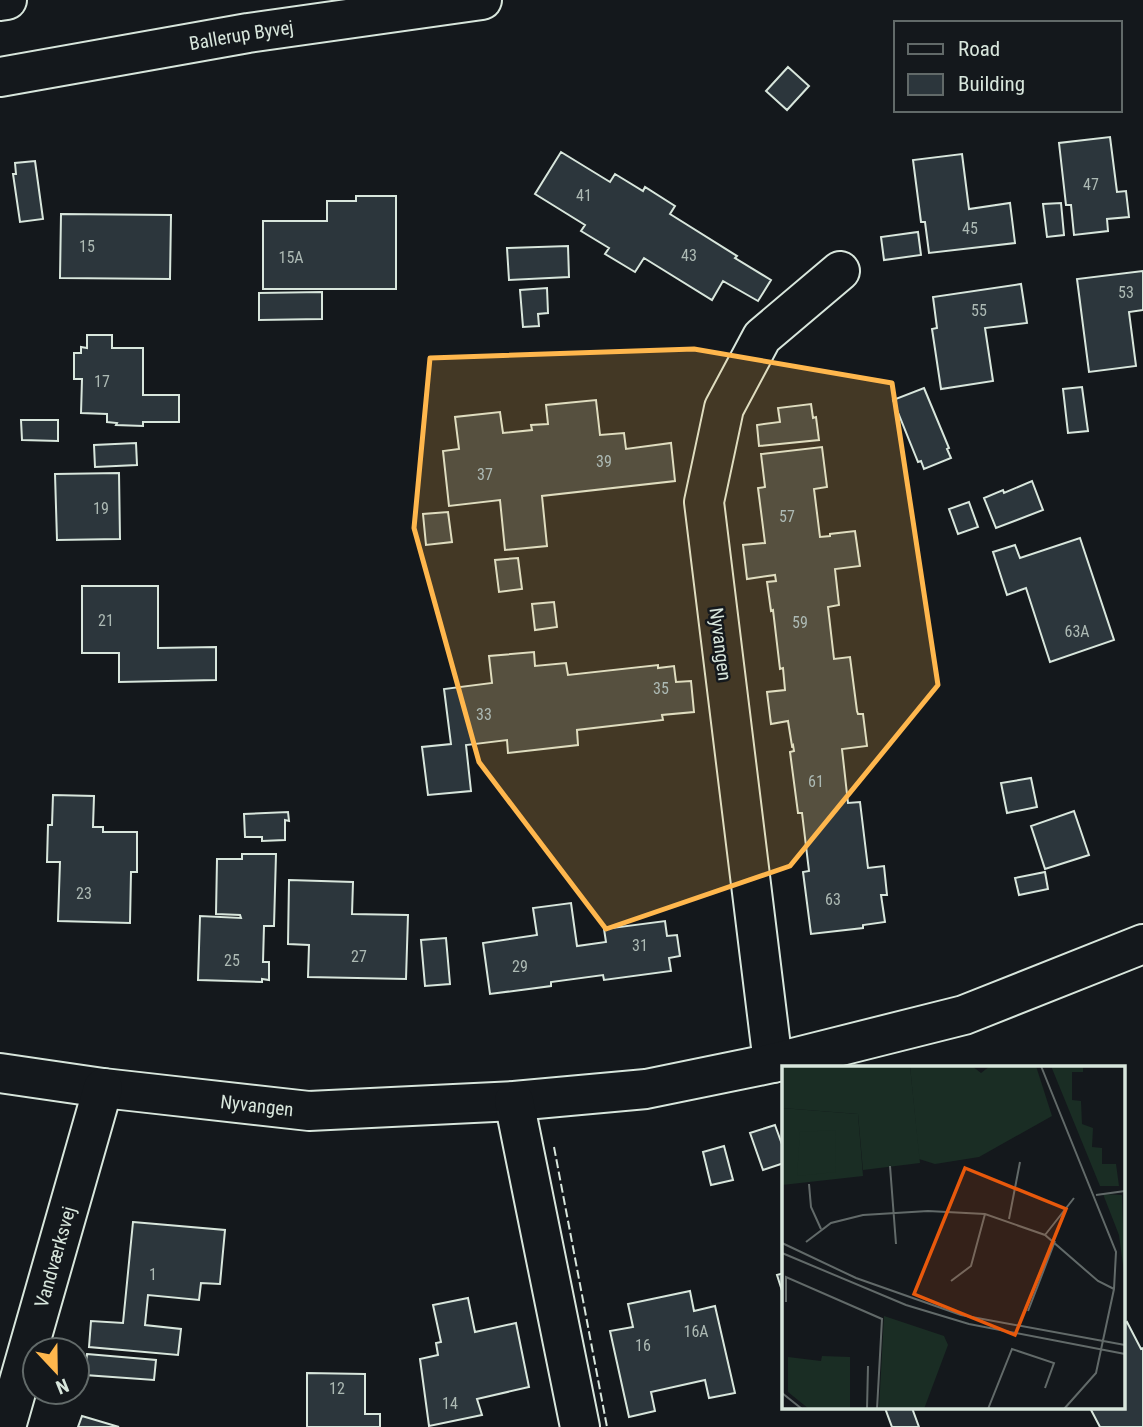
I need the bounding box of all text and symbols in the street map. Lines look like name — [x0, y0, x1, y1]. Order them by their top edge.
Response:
street label: Ballerup Byvej — [187, 16, 295, 55]
legend — [894, 21, 1122, 112]
text: Road — [958, 37, 1000, 61]
text: Building — [958, 72, 1025, 96]
house number: 47 — [1083, 175, 1099, 194]
house number: 41 — [576, 186, 592, 205]
house number: 45 — [962, 219, 978, 238]
house number: 15 — [79, 237, 95, 256]
house number: 43 — [681, 246, 697, 265]
house number: 15A — [278, 248, 304, 267]
house number: 53 — [1118, 283, 1134, 302]
house number: 55 — [971, 301, 987, 320]
house number: 17 — [94, 372, 110, 391]
house number: 39 — [596, 452, 612, 471]
house number: 37 — [477, 465, 493, 484]
house number: 19 — [93, 499, 109, 518]
house number: 57 — [779, 507, 795, 526]
street label: Nyvangen — [705, 606, 736, 682]
house number: 21 — [98, 611, 114, 630]
house number: 59 — [792, 613, 808, 632]
house number: 63A — [1064, 622, 1090, 641]
house number: 35 — [653, 679, 669, 698]
house number: 33 — [476, 705, 492, 724]
house number: 61 — [808, 772, 824, 791]
house number: 23 — [76, 884, 92, 903]
house number: 63 — [825, 890, 841, 909]
house number: 31 — [632, 936, 648, 955]
house number: 27 — [351, 947, 367, 966]
house number: 25 — [224, 951, 240, 970]
house number: 29 — [512, 957, 528, 976]
inset map — [782, 1066, 1126, 1410]
street label: Nyvangen — [219, 1090, 295, 1121]
street label: Vandværksvej — [30, 1204, 81, 1310]
house number: 1 — [149, 1265, 157, 1284]
house number: 16A — [683, 1322, 709, 1341]
north arrow — [21, 1336, 91, 1406]
house number: 16 — [635, 1336, 651, 1355]
text: N — [52, 1373, 72, 1399]
house number: 12 — [329, 1379, 345, 1398]
house number: 14 — [442, 1394, 458, 1413]

